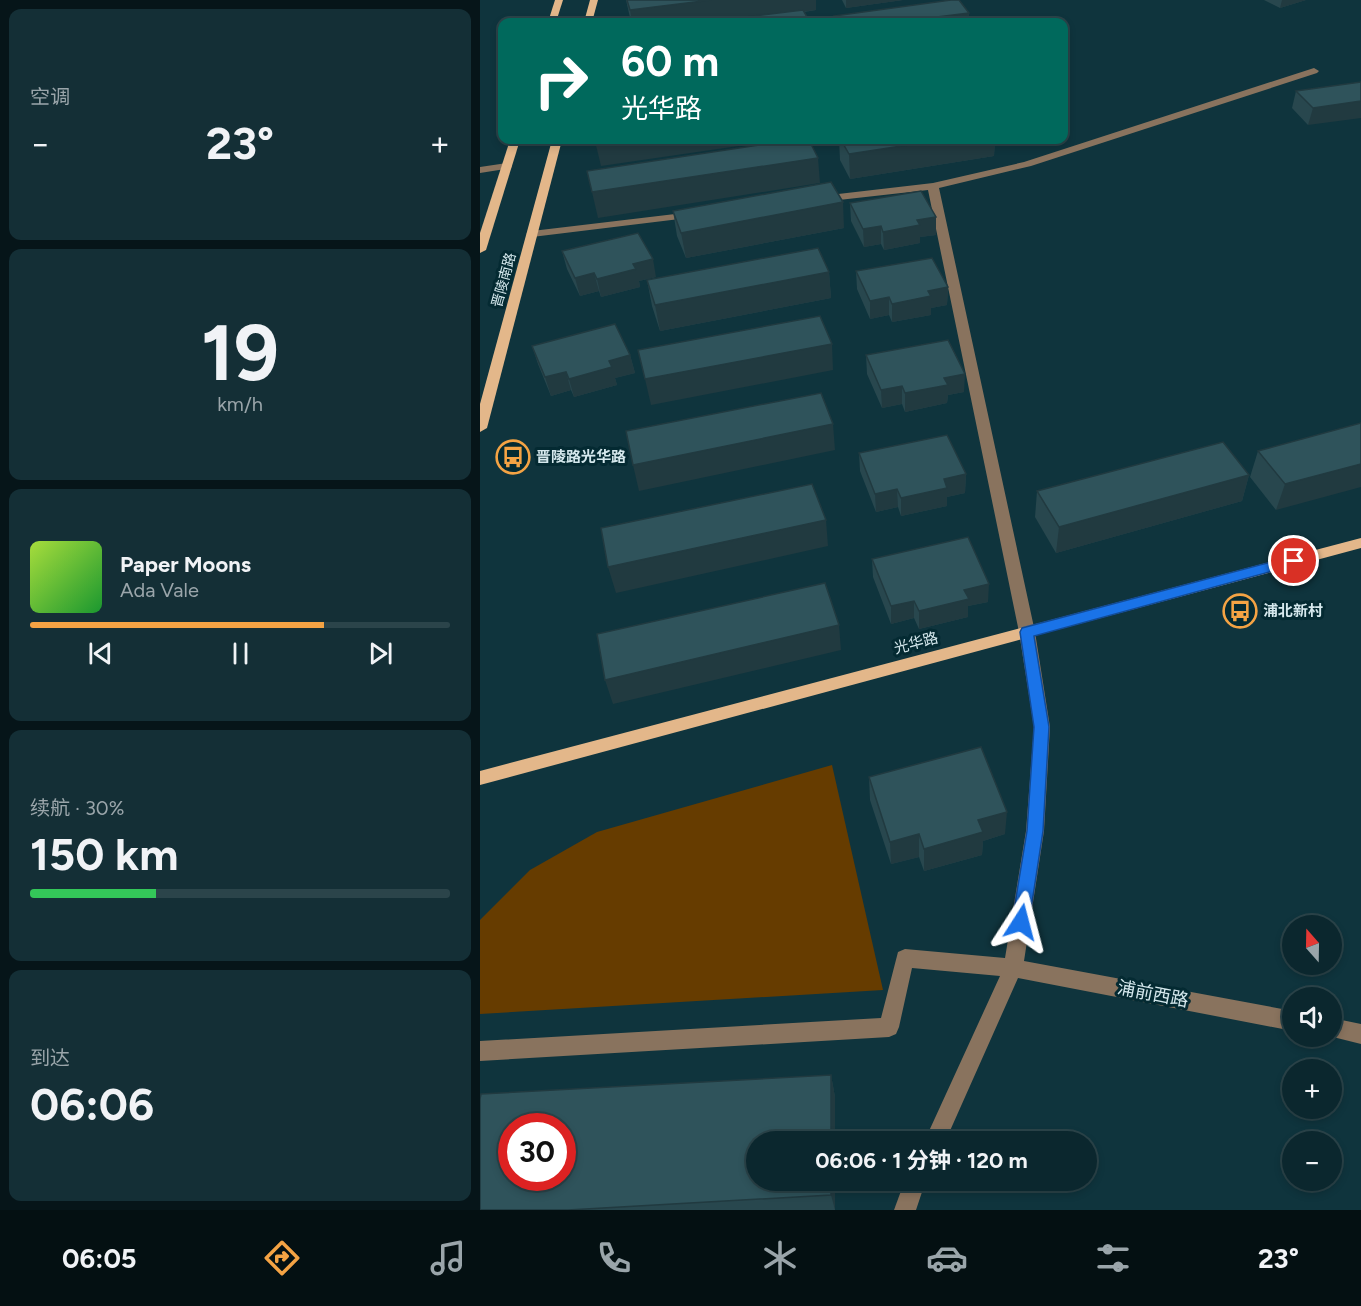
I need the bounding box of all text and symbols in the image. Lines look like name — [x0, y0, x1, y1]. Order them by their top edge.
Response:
text: 60 m — [621, 36, 719, 87]
icon: right — [522, 42, 600, 120]
text: 空调 — [30, 85, 70, 109]
text: 光华路 — [621, 92, 702, 125]
text: 23° — [206, 116, 274, 170]
text: − — [30, 124, 51, 163]
text: + — [429, 124, 450, 163]
street label: 晋陵南路 — [489, 251, 519, 309]
text: 19 — [201, 306, 279, 400]
text: km/h — [217, 392, 263, 416]
bus stop icon: 晋陵路光华路 — [495, 439, 531, 475]
place label: 晋陵路光华路 — [536, 448, 626, 466]
pin — [1268, 535, 1319, 586]
icon: arrive — [1277, 544, 1310, 577]
text: Paper Moons — [120, 551, 251, 578]
text: Ada Vale — [120, 578, 199, 602]
bus stop icon: 浦北新村 — [1222, 593, 1258, 629]
place label: 浦北新村 — [1263, 602, 1323, 620]
street label: 光华路 — [892, 628, 940, 658]
icon: previous — [84, 637, 117, 670]
icon: pause — [224, 637, 257, 670]
icon: next — [364, 637, 397, 670]
text: 续航 · 30% — [30, 796, 124, 820]
text: 150 km — [30, 827, 178, 881]
position arrow — [989, 890, 1053, 954]
north arrow — [1282, 915, 1342, 975]
map controls — [1282, 915, 1342, 1191]
street label: 浦前西路 — [1116, 976, 1190, 1012]
button: sound — [1282, 987, 1342, 1047]
text: 到达 — [30, 1046, 70, 1070]
button: + — [1282, 1059, 1342, 1119]
text: 06:06 — [30, 1077, 154, 1131]
speed limit sign: 30 — [498, 1113, 576, 1191]
button: − — [1282, 1131, 1342, 1191]
text: 06:06 · 1 分钟 · 120 m — [815, 1147, 1028, 1174]
icon: directions — [261, 1237, 303, 1279]
icon: music — [427, 1237, 469, 1279]
icon: phone — [593, 1237, 635, 1279]
icon: climate — [759, 1237, 801, 1279]
icon: car — [926, 1237, 968, 1279]
icon: filters — [1092, 1237, 1134, 1279]
text: 06:05 — [62, 1242, 137, 1275]
text: 23° — [1258, 1242, 1299, 1275]

